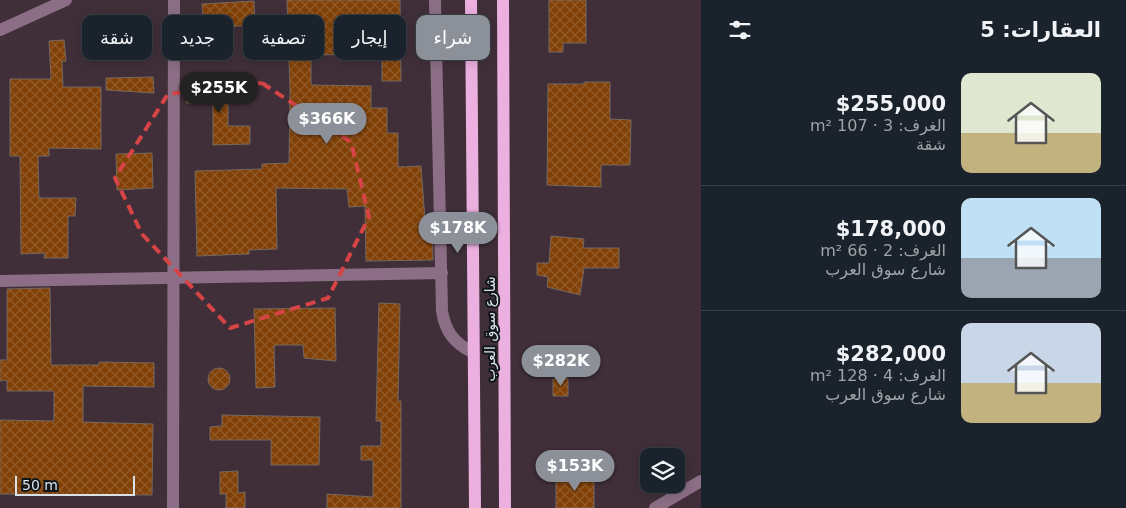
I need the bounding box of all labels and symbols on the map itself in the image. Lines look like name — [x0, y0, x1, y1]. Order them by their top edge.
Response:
pin: $255K — [184, 72, 254, 114]
pin: $366K — [292, 102, 362, 145]
pin: $178K — [423, 212, 493, 254]
street label: شارع سوق العرب — [482, 276, 499, 382]
pin: $282K — [526, 344, 596, 387]
pin: $153K — [540, 450, 610, 492]
scale bar — [15, 473, 135, 496]

